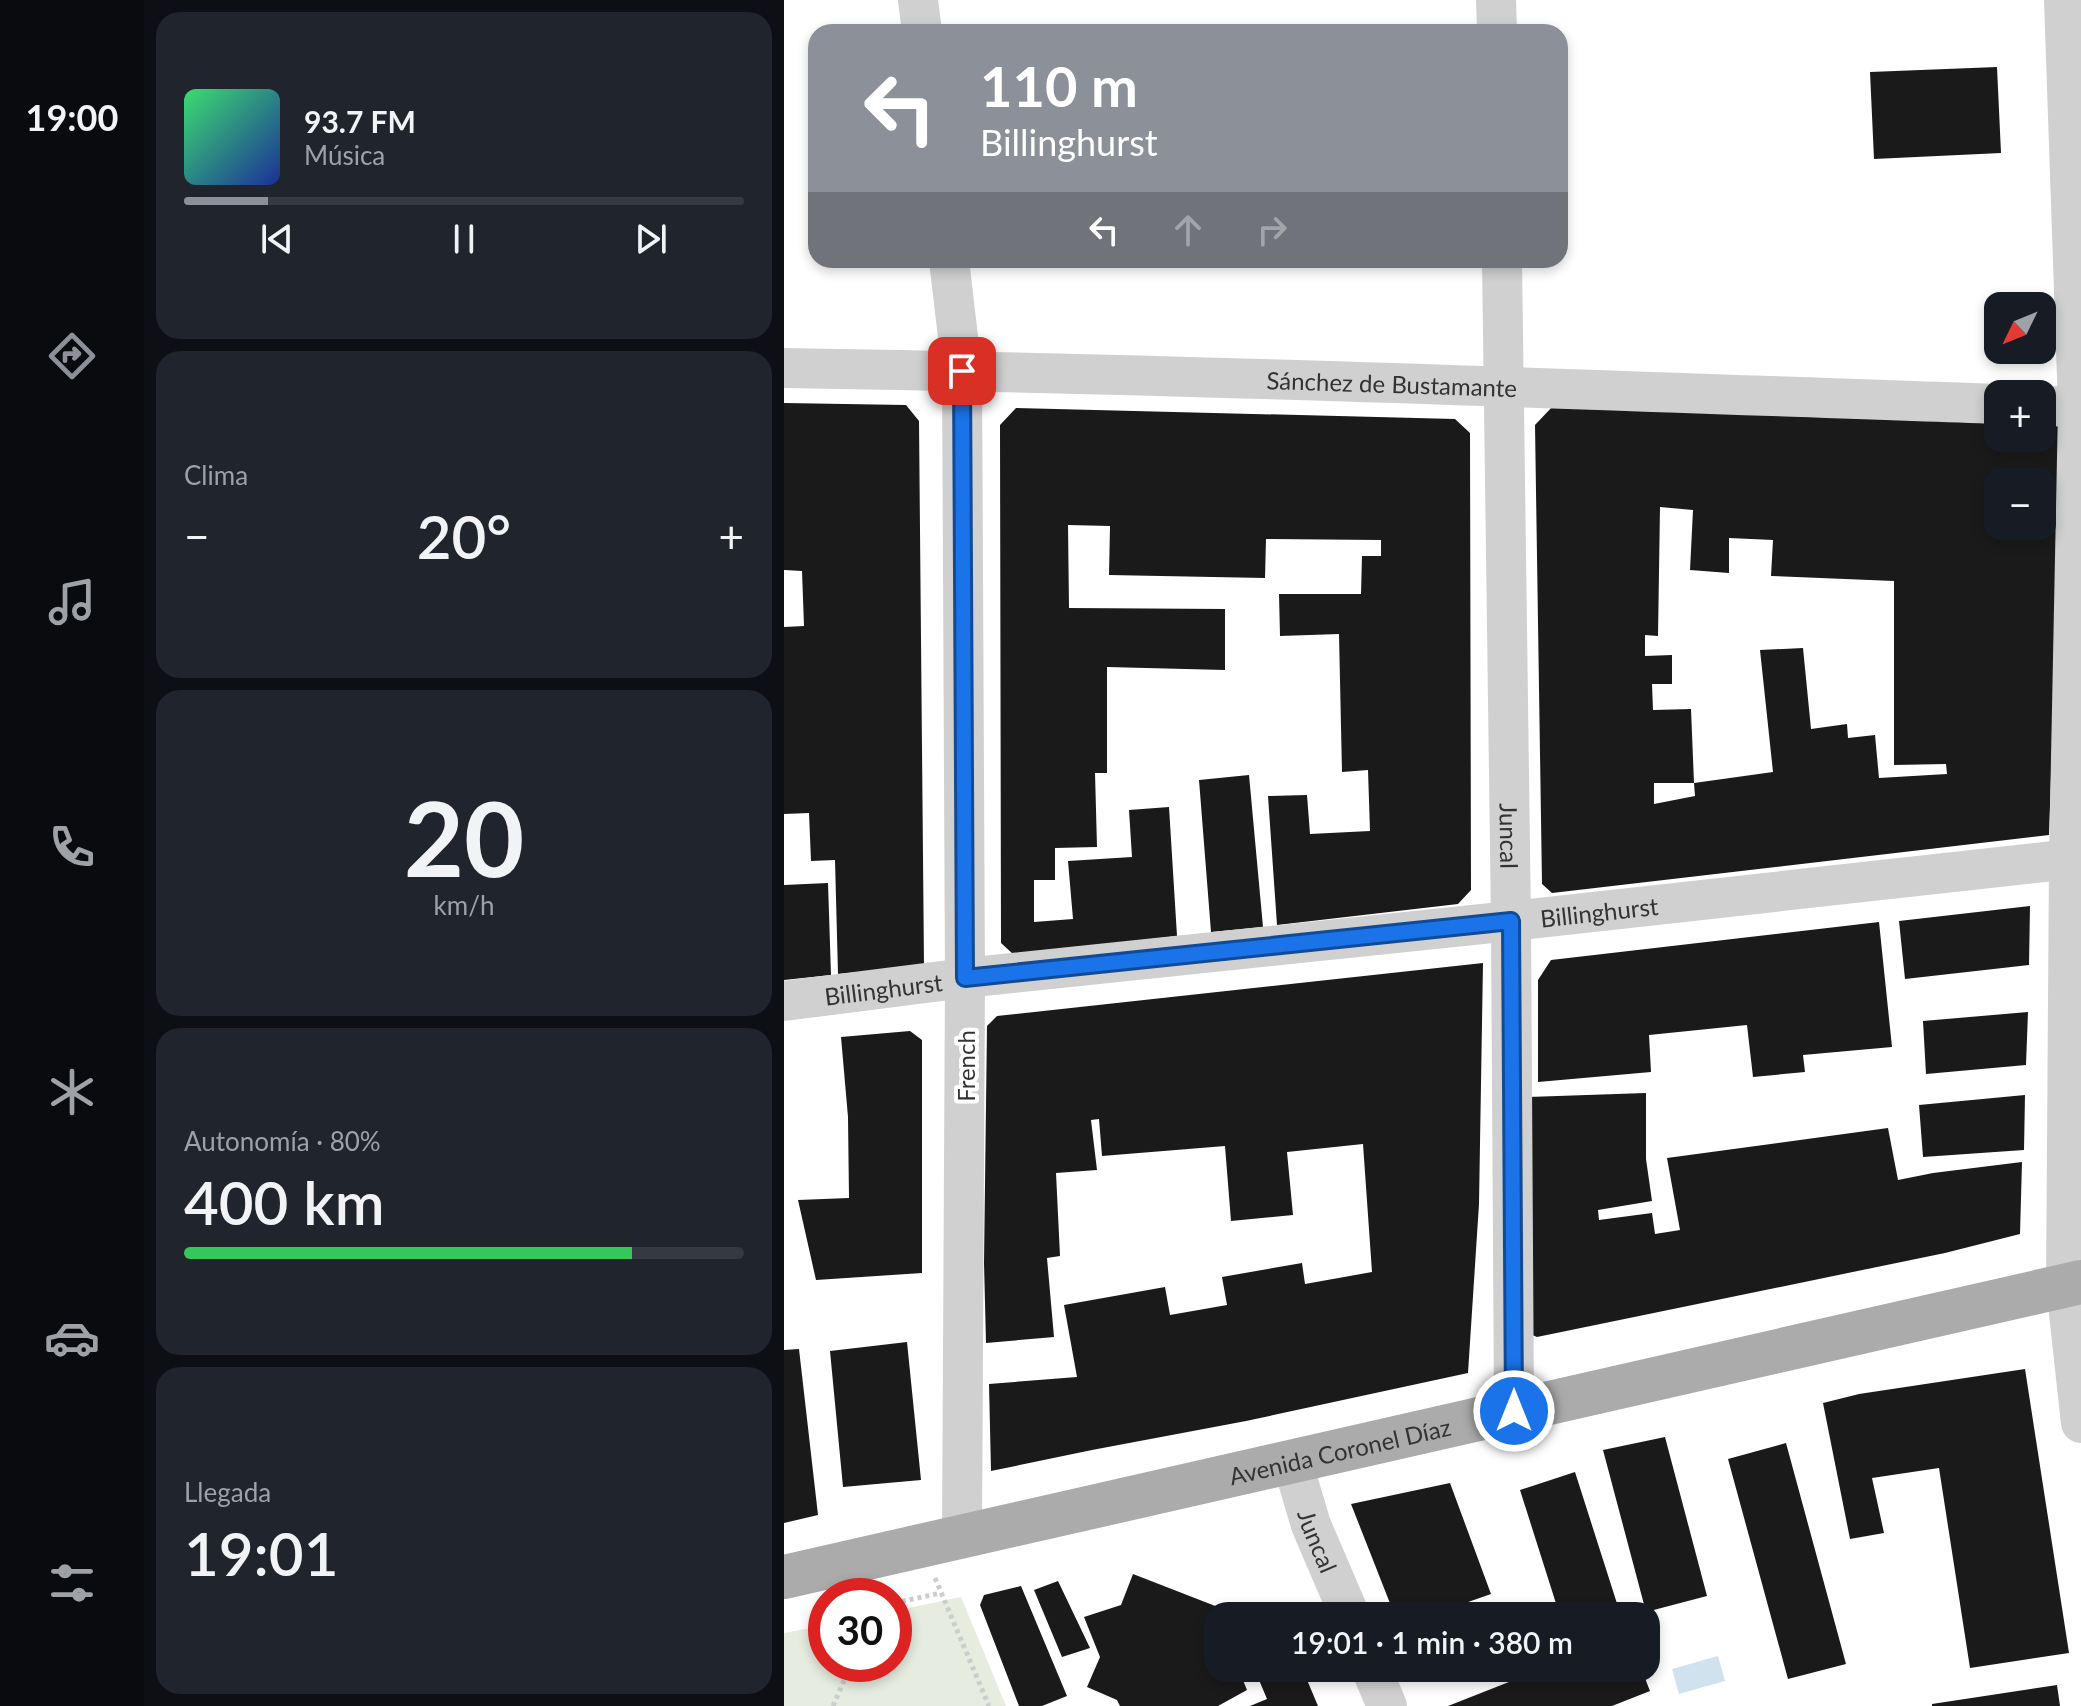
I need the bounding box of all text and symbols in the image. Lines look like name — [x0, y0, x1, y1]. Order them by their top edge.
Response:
text: 110 m — [980, 52, 1138, 119]
icon: left — [848, 56, 952, 160]
text: 19:00 — [26, 95, 118, 139]
text: 93.7 FM — [304, 103, 416, 139]
text: Billinghurst — [980, 120, 1158, 164]
text: Música — [304, 139, 385, 171]
icon: left — [1082, 208, 1126, 252]
icon: ahead — [1166, 208, 1210, 252]
icon: right — [1250, 208, 1294, 252]
icon: previous — [255, 217, 299, 261]
icon: pause — [442, 217, 486, 261]
icon: next — [629, 217, 673, 261]
north arrow — [1984, 292, 2056, 364]
map controls — [1984, 292, 2056, 540]
icon: directions — [44, 328, 100, 384]
pin — [928, 337, 996, 405]
icon: arrive — [940, 349, 984, 393]
street label: Sánchez de Bustamante — [1266, 365, 1518, 402]
button: + — [1984, 380, 2056, 452]
text: Clima — [184, 459, 248, 491]
button: − — [1984, 468, 2056, 540]
text: 20° — [417, 500, 511, 572]
text: − — [184, 510, 210, 562]
text: + — [718, 510, 744, 562]
icon: music — [44, 574, 100, 630]
text: 20 — [404, 774, 524, 899]
street label: Juncal — [1495, 803, 1525, 869]
icon: phone — [44, 819, 100, 875]
text: km/h — [434, 889, 494, 921]
street label: Billinghurst — [1539, 890, 1660, 932]
street label: Billinghurst — [823, 966, 944, 1010]
street label: French — [951, 1030, 980, 1102]
icon: climate — [44, 1064, 100, 1120]
text: Autonomía · 80% — [184, 1125, 381, 1157]
text: 400 km — [184, 1166, 385, 1238]
icon: car — [44, 1310, 100, 1366]
position arrow — [1472, 1369, 1556, 1453]
street label: Avenida Coronel Díaz — [1226, 1411, 1454, 1490]
text: Llegada — [184, 1476, 271, 1508]
street label: Juncal — [1293, 1506, 1344, 1577]
text: 19:01 — [184, 1517, 338, 1589]
icon: filters — [44, 1555, 100, 1611]
speed limit sign: 30 — [808, 1578, 912, 1682]
text: 19:01 · 1 min · 380 m — [1291, 1624, 1573, 1660]

